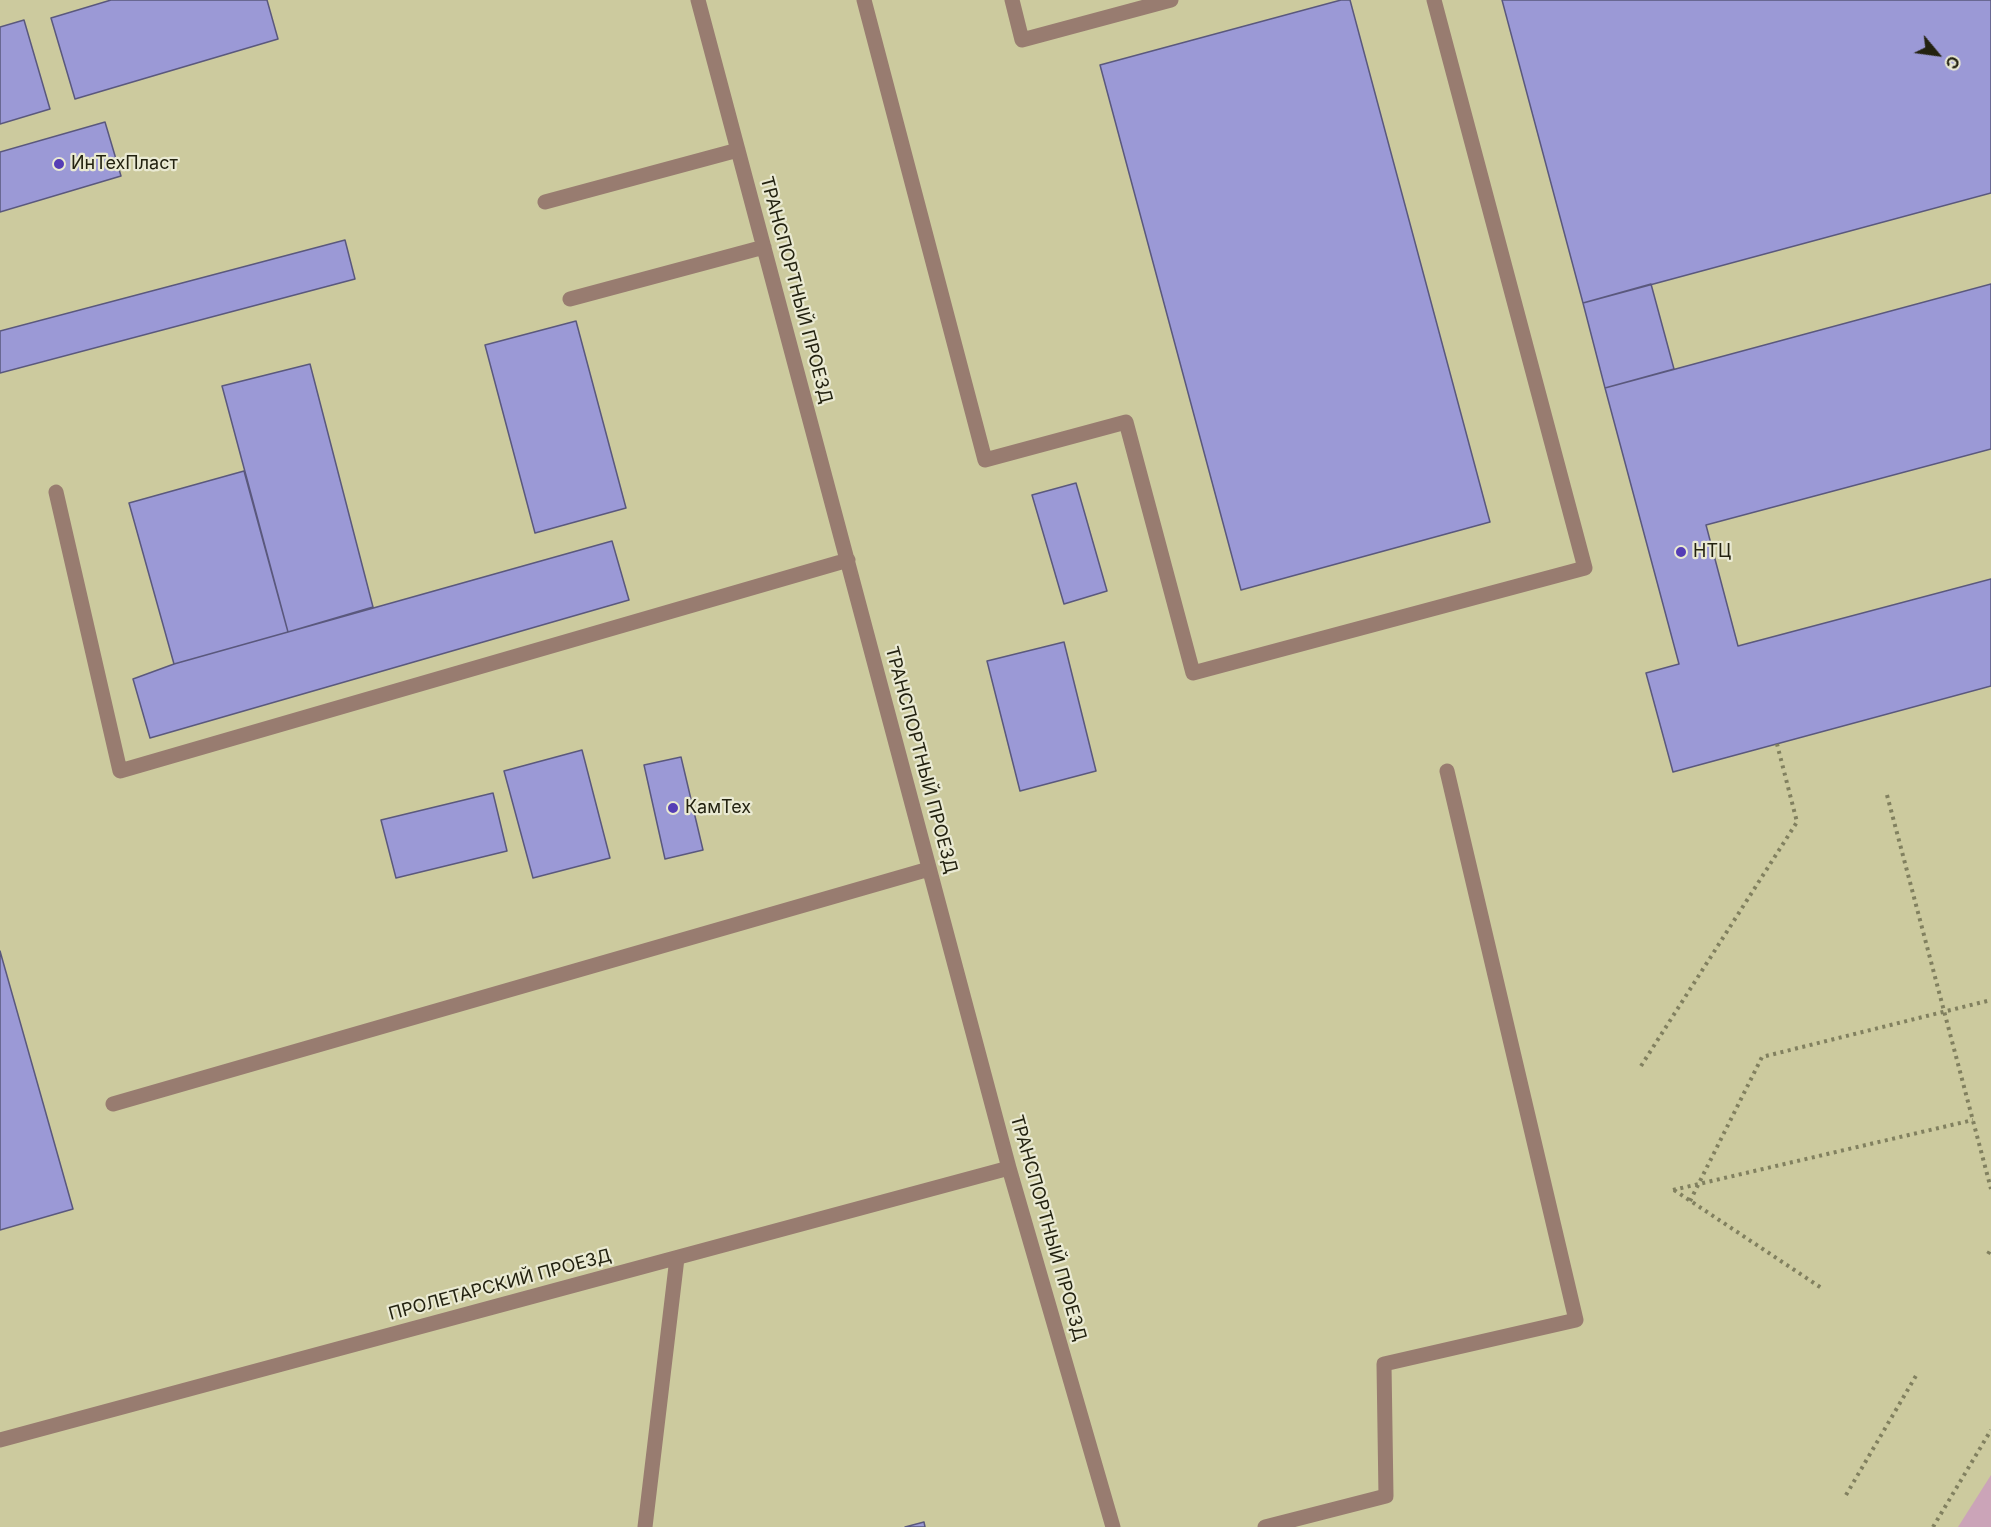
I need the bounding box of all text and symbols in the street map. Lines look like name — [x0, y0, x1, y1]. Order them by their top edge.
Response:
north arrow — [1907, 24, 1967, 84]
text: С — [1941, 53, 1964, 73]
place label: ИнТехПласт — [71, 153, 178, 175]
marker: ИнТехПласт — [52, 157, 66, 171]
street label: ТРАНСПОРТНЫЙ ПРОЕЗД — [755, 174, 837, 406]
place label: НТЦ — [1693, 541, 1731, 563]
marker: НТЦ — [1674, 545, 1688, 559]
street label: ТРАНСПОРТНЫЙ ПРОЕЗД — [880, 644, 962, 876]
place label: КамТех — [685, 797, 751, 819]
marker: КамТех — [666, 801, 680, 815]
street label: ТРАНСПОРТНЫЙ ПРОЕЗД — [1005, 1112, 1091, 1344]
street label: ПРОЛЕТАРСКИЙ ПРОЕЗД — [386, 1245, 614, 1325]

